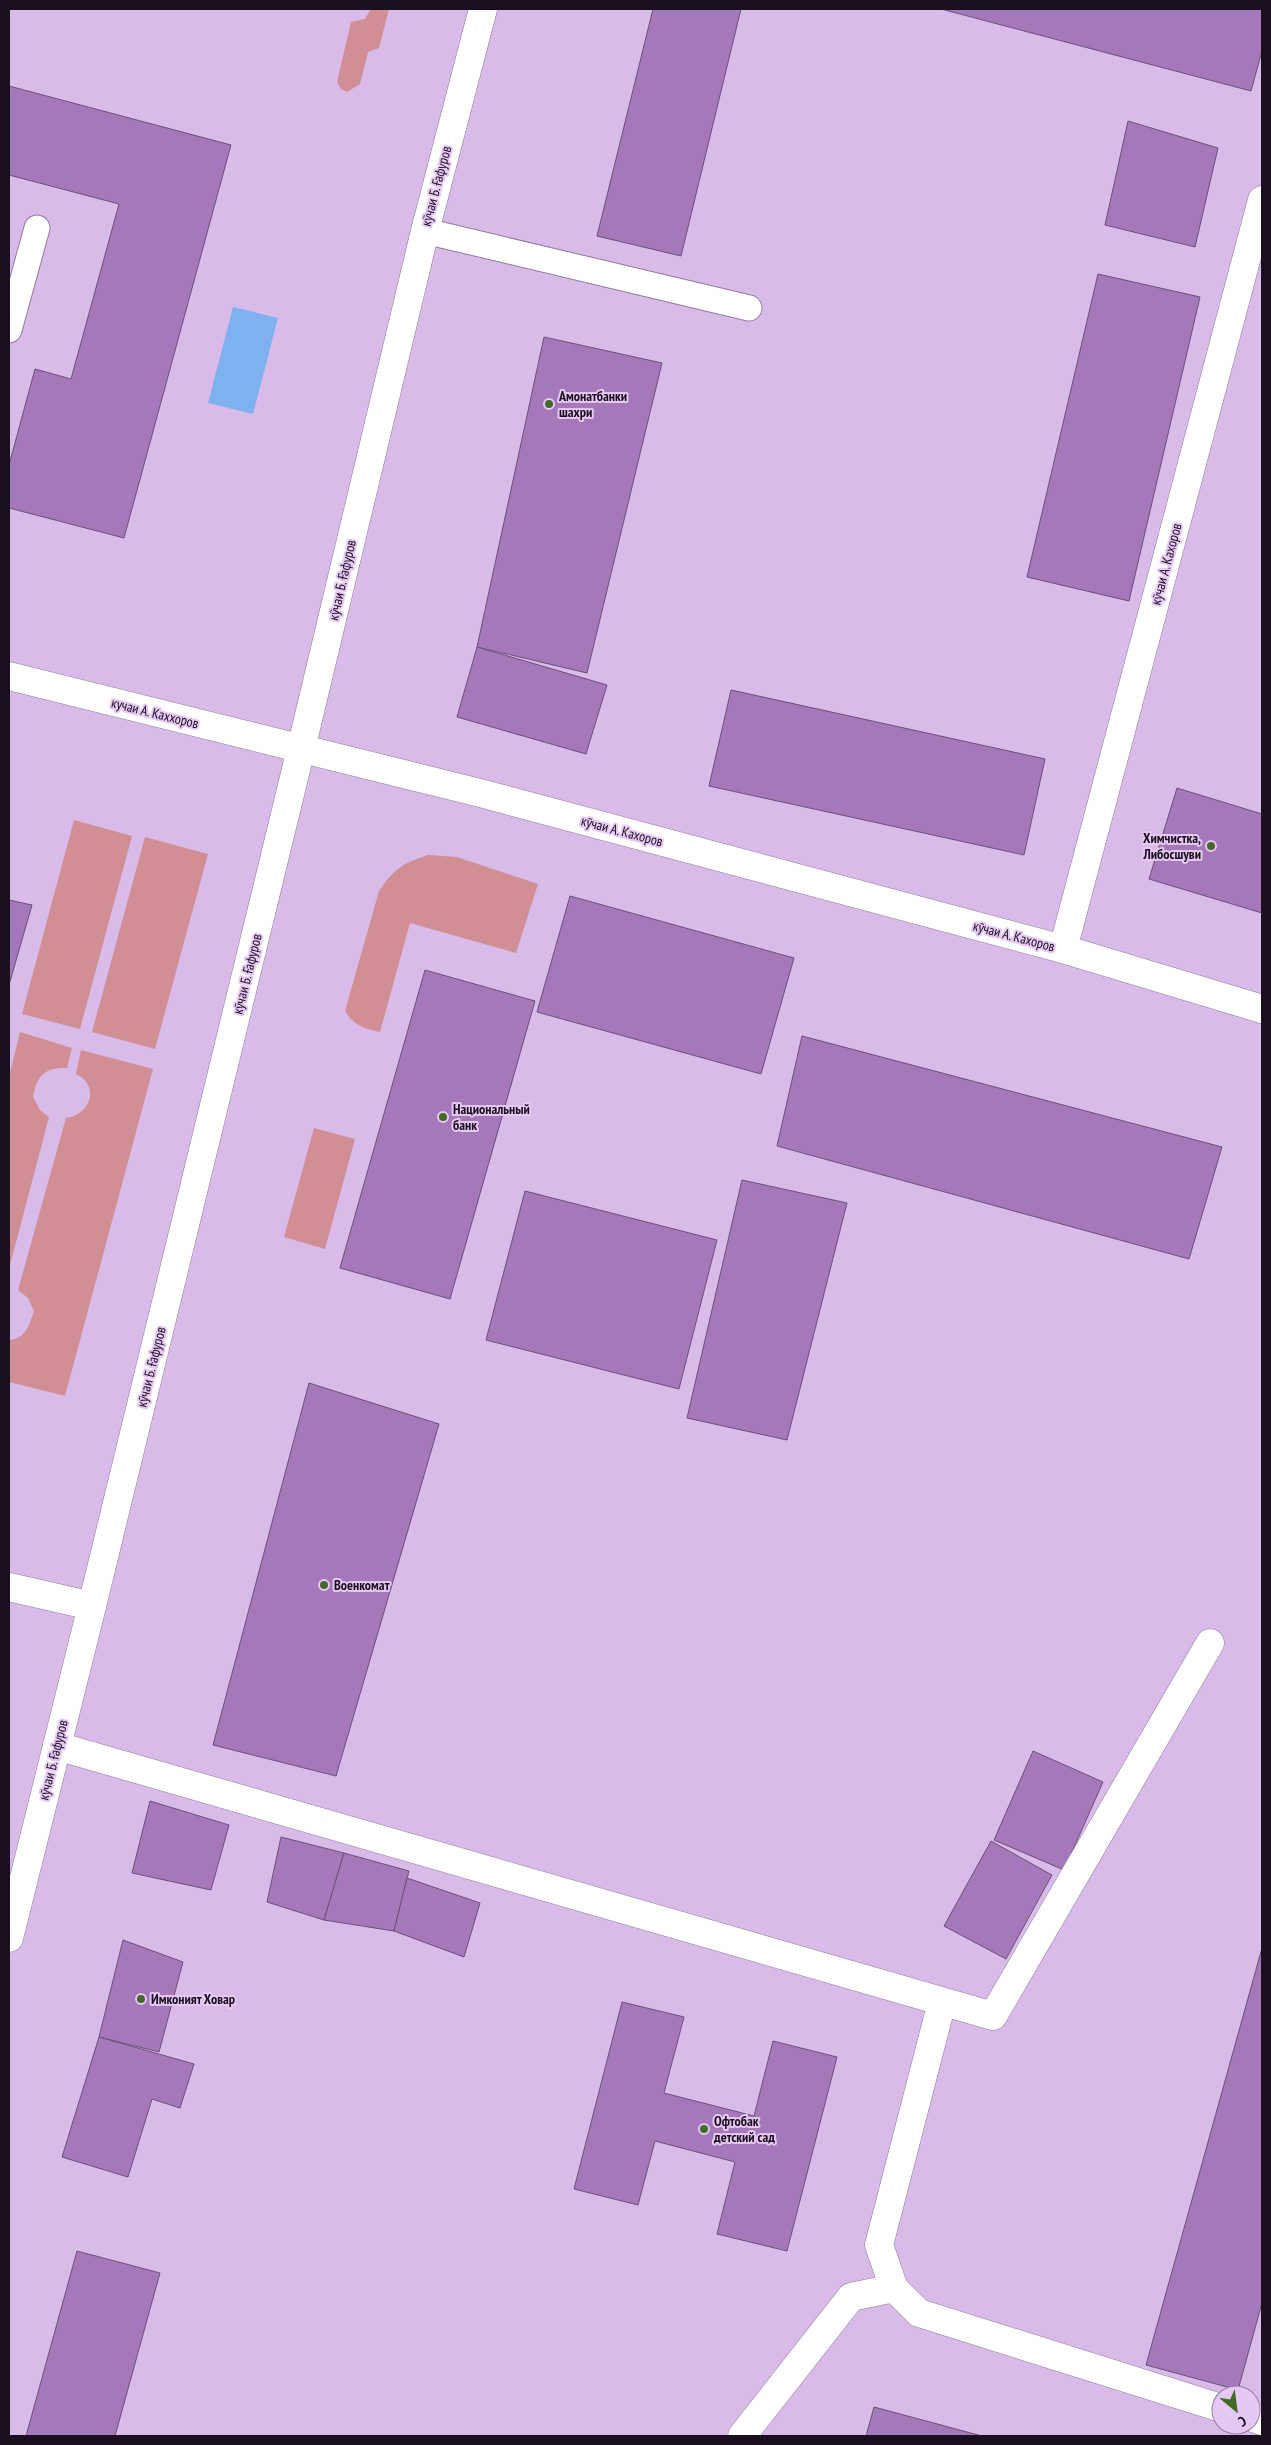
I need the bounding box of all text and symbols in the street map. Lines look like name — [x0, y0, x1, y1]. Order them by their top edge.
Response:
street label: кӯчаи Б. Ғафуров — [417, 144, 455, 228]
place label: Амонатбанки шахри — [558, 387, 627, 421]
marker: Амонатбанки шахри — [543, 398, 555, 410]
street label: кӯчаи А. Кахоров — [1146, 521, 1186, 607]
street label: кӯчаи Б. Ғафуров — [324, 538, 360, 622]
street label: кучаи А. Каххоров — [109, 693, 201, 733]
street label: кӯчаи А. Кахоров — [579, 811, 665, 851]
place label: Химчистка, Либосшуви — [1143, 829, 1201, 863]
marker: Химчистка, Либосшуви — [1205, 840, 1217, 852]
street label: кӯчаи А. Кахоров — [971, 916, 1057, 956]
street label: кӯчаи Б. Ғафуров — [228, 932, 266, 1016]
place label: Национальный банк — [453, 1100, 530, 1134]
marker: Национальный банк — [437, 1111, 449, 1123]
street label: кӯчаи Б. Ғафуров — [132, 1325, 170, 1409]
place label: Военкомат — [334, 1576, 390, 1594]
marker: Военкомат — [318, 1579, 330, 1591]
street label: кӯчаи Б. Ғафуров — [34, 1718, 72, 1802]
place label: Имконият Ховар — [151, 1990, 235, 2008]
marker: Имконият Ховар — [135, 1993, 147, 2005]
place label: Офтобак детский сад — [713, 2112, 775, 2146]
marker: Офтобак детский сад — [698, 2123, 710, 2135]
north arrow — [1211, 2385, 1261, 2435]
text: С — [1235, 2412, 1249, 2431]

